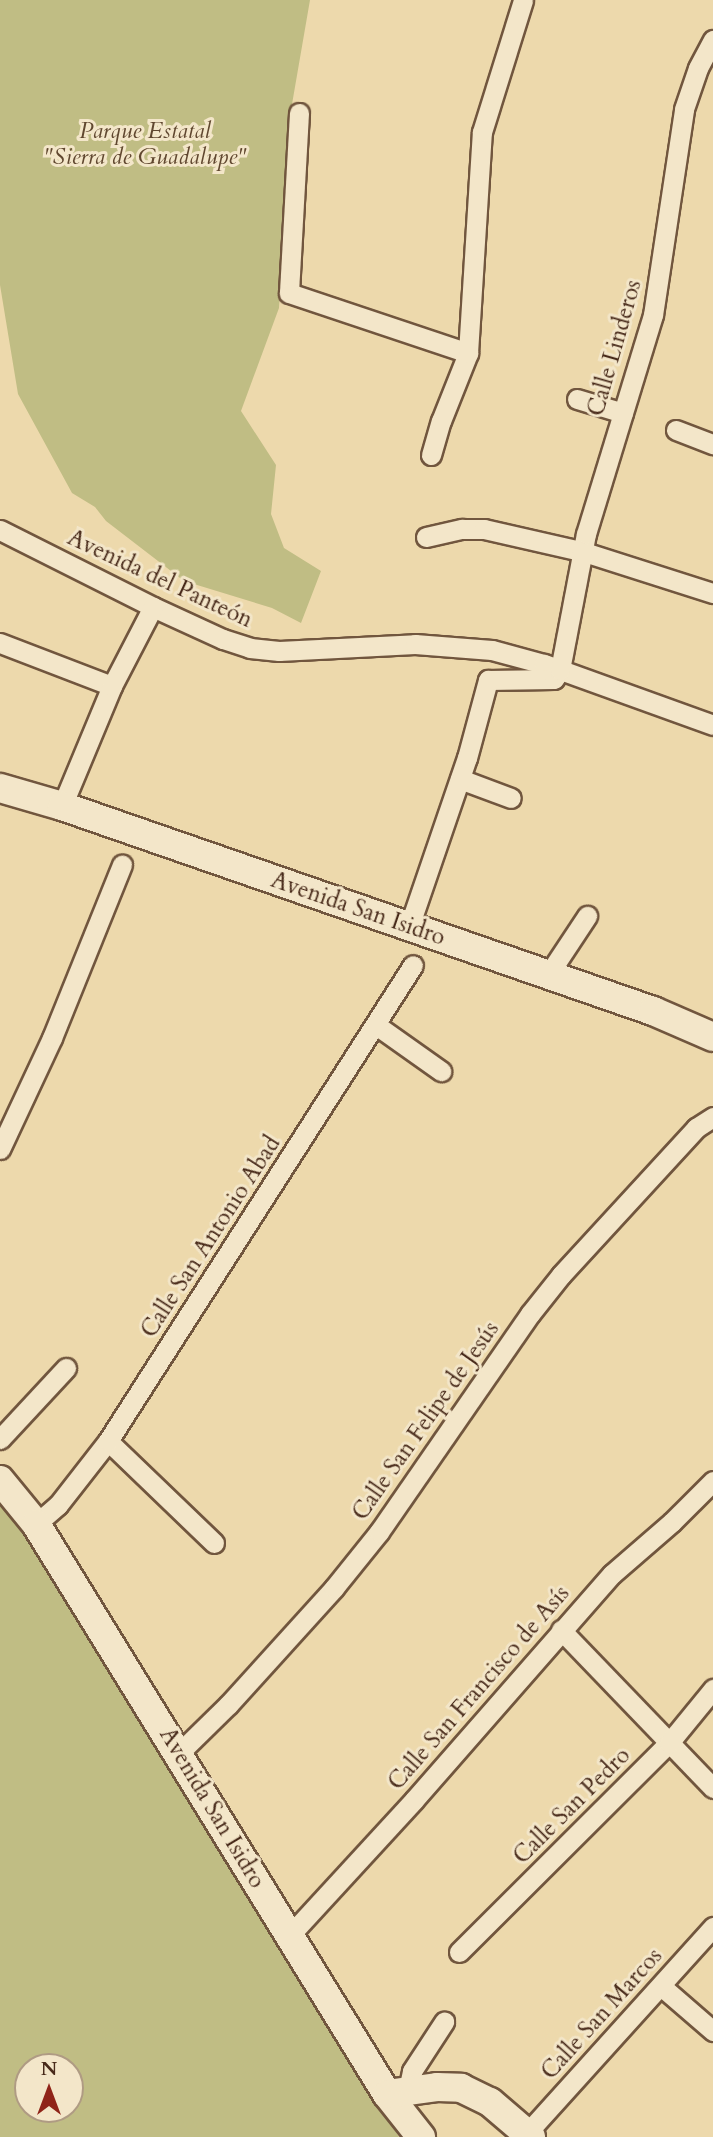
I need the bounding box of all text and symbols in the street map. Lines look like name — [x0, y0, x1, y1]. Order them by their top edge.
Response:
park label: Parque Estatal "Sierra de Guadalupe" — [44, 117, 246, 171]
street label: Calle Linderos — [582, 277, 648, 419]
street label: Avenida del Panteón — [63, 524, 257, 634]
street label: Avenida San Isidro — [267, 866, 449, 952]
street label: Calle San Antonio Abad — [136, 1131, 286, 1343]
street label: Calle San Felipe de Jesús — [347, 1316, 505, 1526]
street label: Calle San Francisco de Asís — [383, 1580, 575, 1796]
street label: Avenida San Isidro — [153, 1723, 271, 1893]
street label: Calle San Pedro — [508, 1742, 636, 1870]
street label: Calle San Marcos — [536, 1943, 668, 2085]
north arrow — [14, 2053, 84, 2123]
text: N — [41, 2056, 57, 2082]

